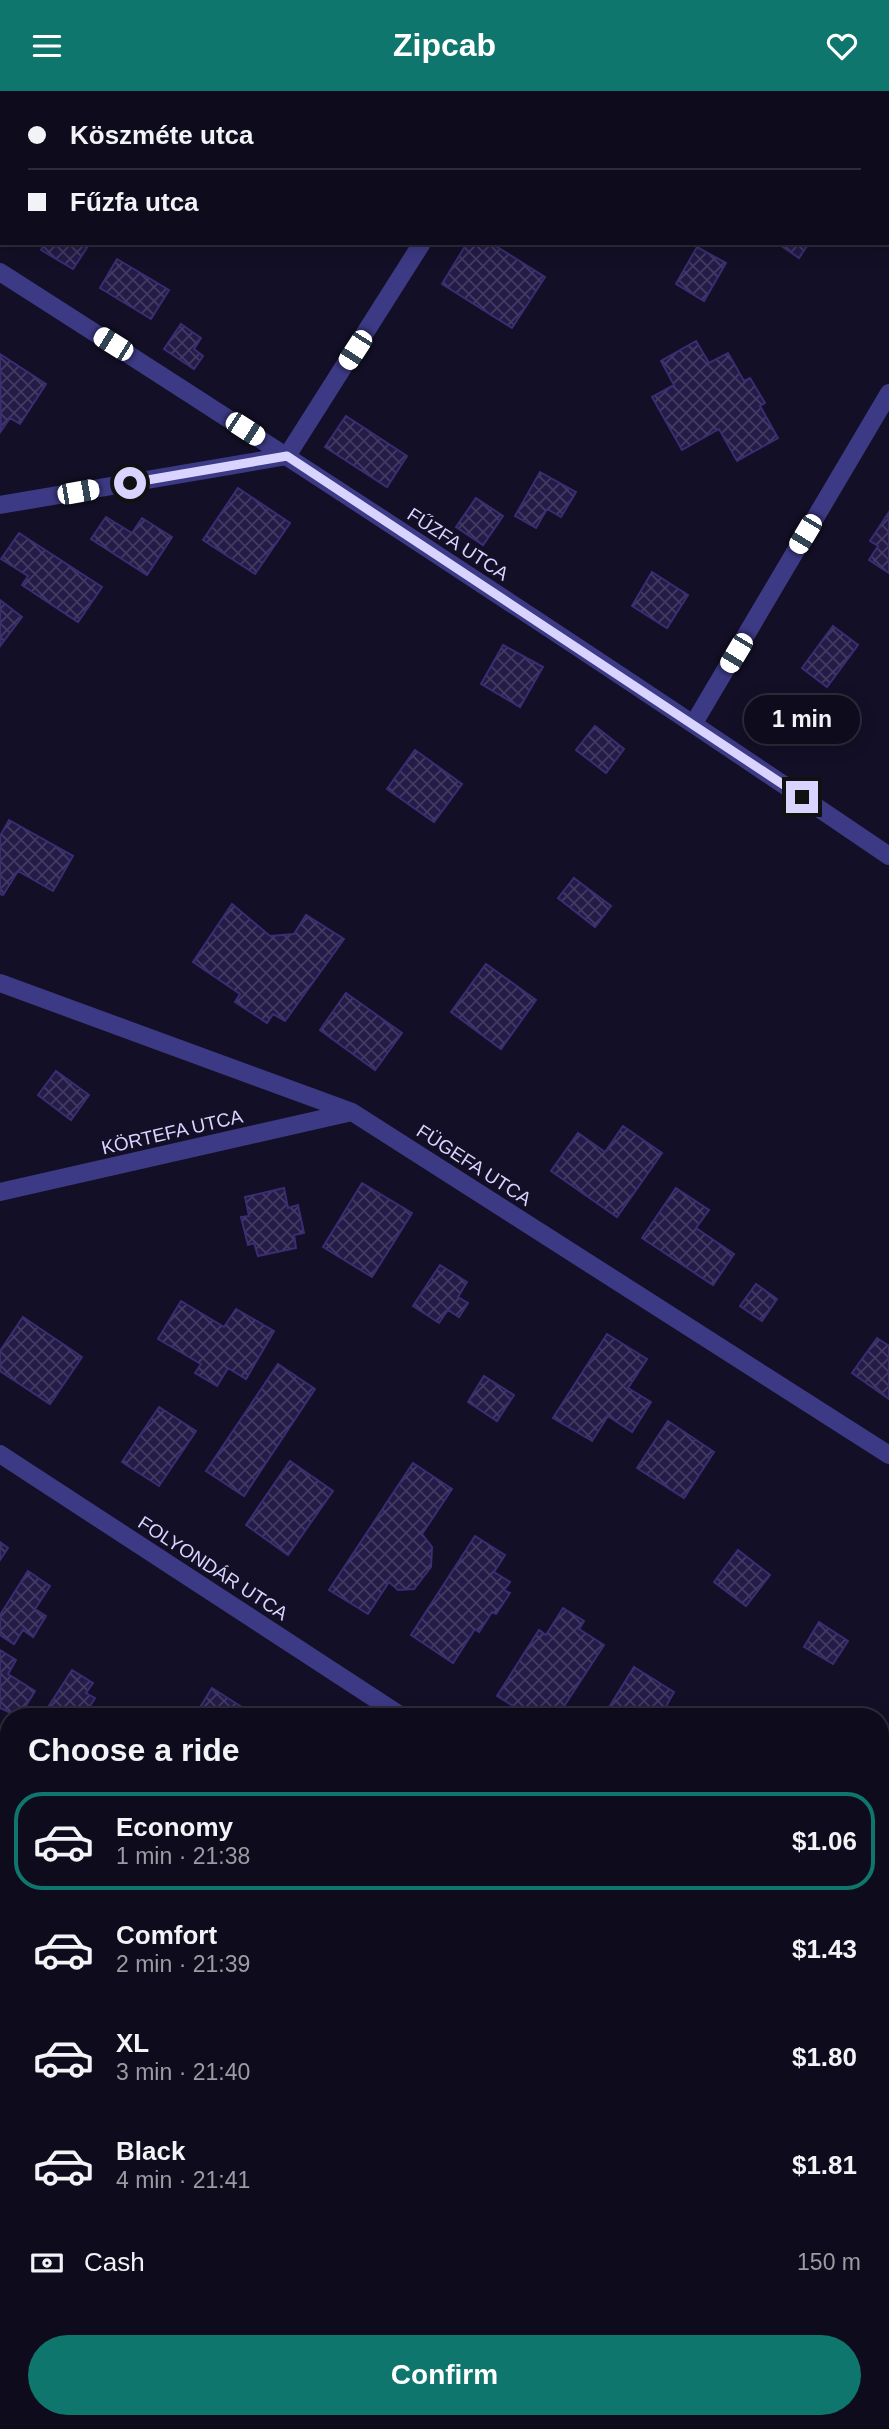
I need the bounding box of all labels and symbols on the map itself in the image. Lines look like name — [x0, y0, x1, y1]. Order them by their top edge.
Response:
car — [90, 324, 137, 364]
car — [335, 327, 376, 373]
car — [222, 409, 269, 449]
route start — [114, 467, 146, 499]
car — [56, 478, 101, 506]
street label: FŰZFA UTCA — [404, 504, 513, 585]
car — [786, 511, 825, 557]
car — [717, 630, 756, 676]
callout: 1 min — [744, 695, 860, 745]
route end — [786, 781, 818, 813]
street label: KÖRTEFA UTCA — [99, 1105, 245, 1158]
street label: FÜGEFA UTCA — [413, 1120, 535, 1210]
street label: FOLYONDÁR UTCA — [134, 1512, 292, 1624]

